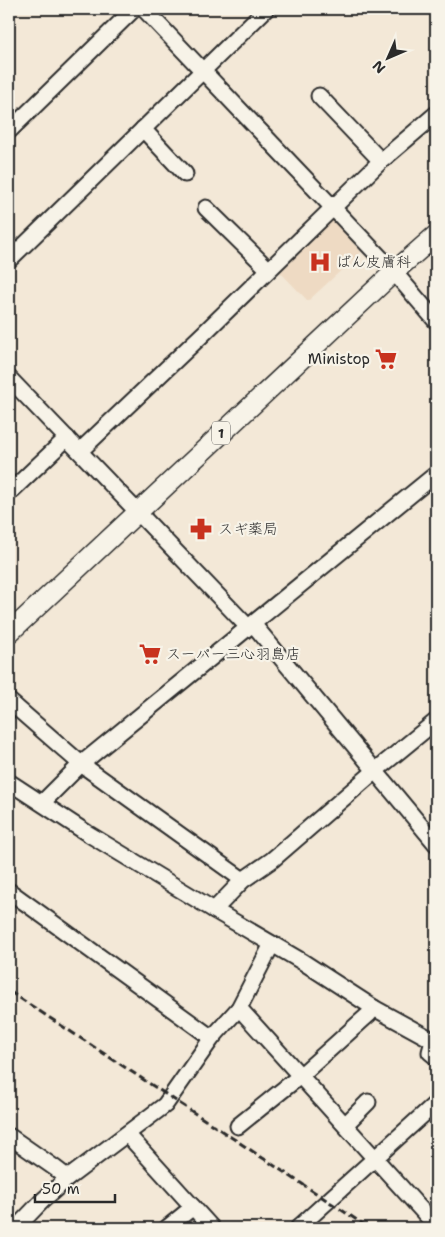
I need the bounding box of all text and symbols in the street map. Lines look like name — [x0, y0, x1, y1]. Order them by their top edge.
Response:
north arrow — [362, 32, 412, 82]
text: N — [369, 57, 389, 77]
hospital icon: ばん皮膚科 — [307, 249, 333, 275]
place label: ばん皮膚科 — [336, 252, 411, 272]
supermarket icon: Ministop — [373, 346, 399, 372]
place label: Ministop — [308, 349, 370, 369]
road number: 1 — [212, 422, 230, 444]
pharmacy icon: スギ薬局 — [188, 516, 214, 542]
place label: スギ薬局 — [218, 519, 278, 539]
supermarket icon: スーパー三心羽島店 — [137, 641, 163, 667]
place label: スーパー三心羽島店 — [166, 644, 300, 664]
scale bar — [35, 1172, 115, 1204]
text: 50 m — [42, 1179, 80, 1199]

